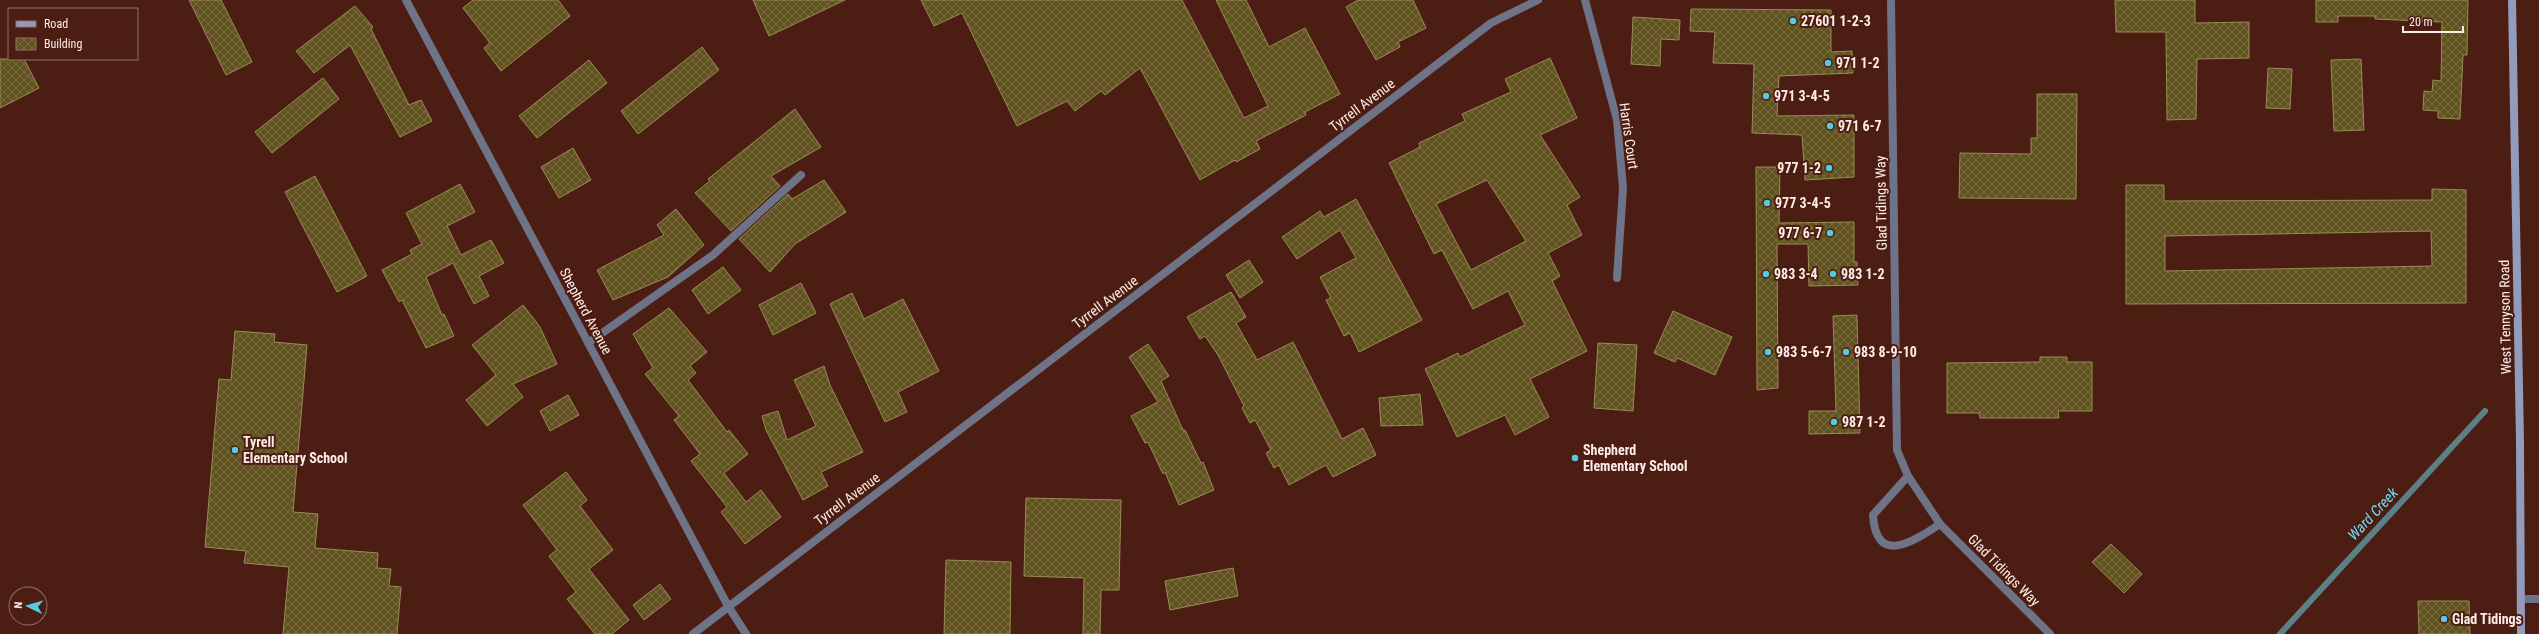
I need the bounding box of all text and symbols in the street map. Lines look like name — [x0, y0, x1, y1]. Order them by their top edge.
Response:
legend — [8, 8, 138, 60]
scale bar — [2403, 8, 2463, 34]
place label: 27601 1-2-3 — [1801, 13, 1871, 29]
text: 20 m — [2409, 15, 2433, 29]
marker: 27601 1-2-3 — [1788, 16, 1798, 26]
text: Road — [44, 17, 68, 31]
text: Building — [44, 37, 82, 51]
place label: 971 1-2 — [1836, 55, 1880, 71]
marker: 971 1-2 — [1823, 58, 1833, 68]
street label: Tyrrell Avenue — [1326, 75, 1398, 135]
place label: 971 3-4-5 — [1774, 88, 1830, 104]
marker: 971 3-4-5 — [1761, 91, 1771, 101]
street label: Harris Court — [1616, 102, 1642, 170]
place label: 971 6-7 — [1838, 118, 1882, 134]
marker: 971 6-7 — [1825, 121, 1835, 131]
street label: Glad Tidings Way — [1872, 155, 1890, 251]
place label: 977 1-2 — [1777, 160, 1821, 176]
marker: 977 1-2 — [1824, 163, 1834, 173]
place label: 977 3-4-5 — [1775, 195, 1831, 211]
marker: 977 3-4-5 — [1762, 198, 1772, 208]
place label: 977 6-7 — [1778, 225, 1822, 241]
marker: 977 6-7 — [1825, 228, 1835, 238]
street label: West Tennyson Road — [2496, 260, 2514, 374]
street label: Shepherd Avenue — [557, 265, 616, 357]
place label: 983 3-4 — [1774, 266, 1818, 282]
place label: 983 1-2 — [1841, 266, 1885, 282]
marker: 983 3-4 — [1761, 269, 1771, 279]
marker: 983 1-2 — [1828, 269, 1838, 279]
street label: Tyrrell Avenue — [1069, 272, 1141, 332]
place label: 983 5-6-7 — [1776, 344, 1832, 360]
place label: 983 8-9-10 — [1854, 344, 1917, 360]
marker: 983 5-6-7 — [1763, 347, 1773, 357]
marker: 983 8-9-10 — [1841, 347, 1851, 357]
place label: 987 1-2 — [1842, 414, 1886, 430]
marker: 987 1-2 — [1829, 417, 1839, 427]
place label: Tyrell Elementary School — [243, 434, 348, 466]
place label: Shepherd Elementary School — [1583, 442, 1688, 474]
marker: Tyrell Elementary School — [230, 445, 240, 455]
marker: Shepherd Elementary School — [1570, 453, 1580, 463]
street label: Tyrrell Avenue — [811, 469, 883, 529]
water label: Ward Creek — [2344, 484, 2402, 544]
street label: Glad Tidings Way — [1965, 531, 2043, 609]
north arrow — [8, 586, 48, 626]
text: N — [12, 601, 25, 609]
place label: Glad Tidings — [2452, 611, 2522, 627]
marker: Glad Tidings — [2439, 614, 2449, 624]

